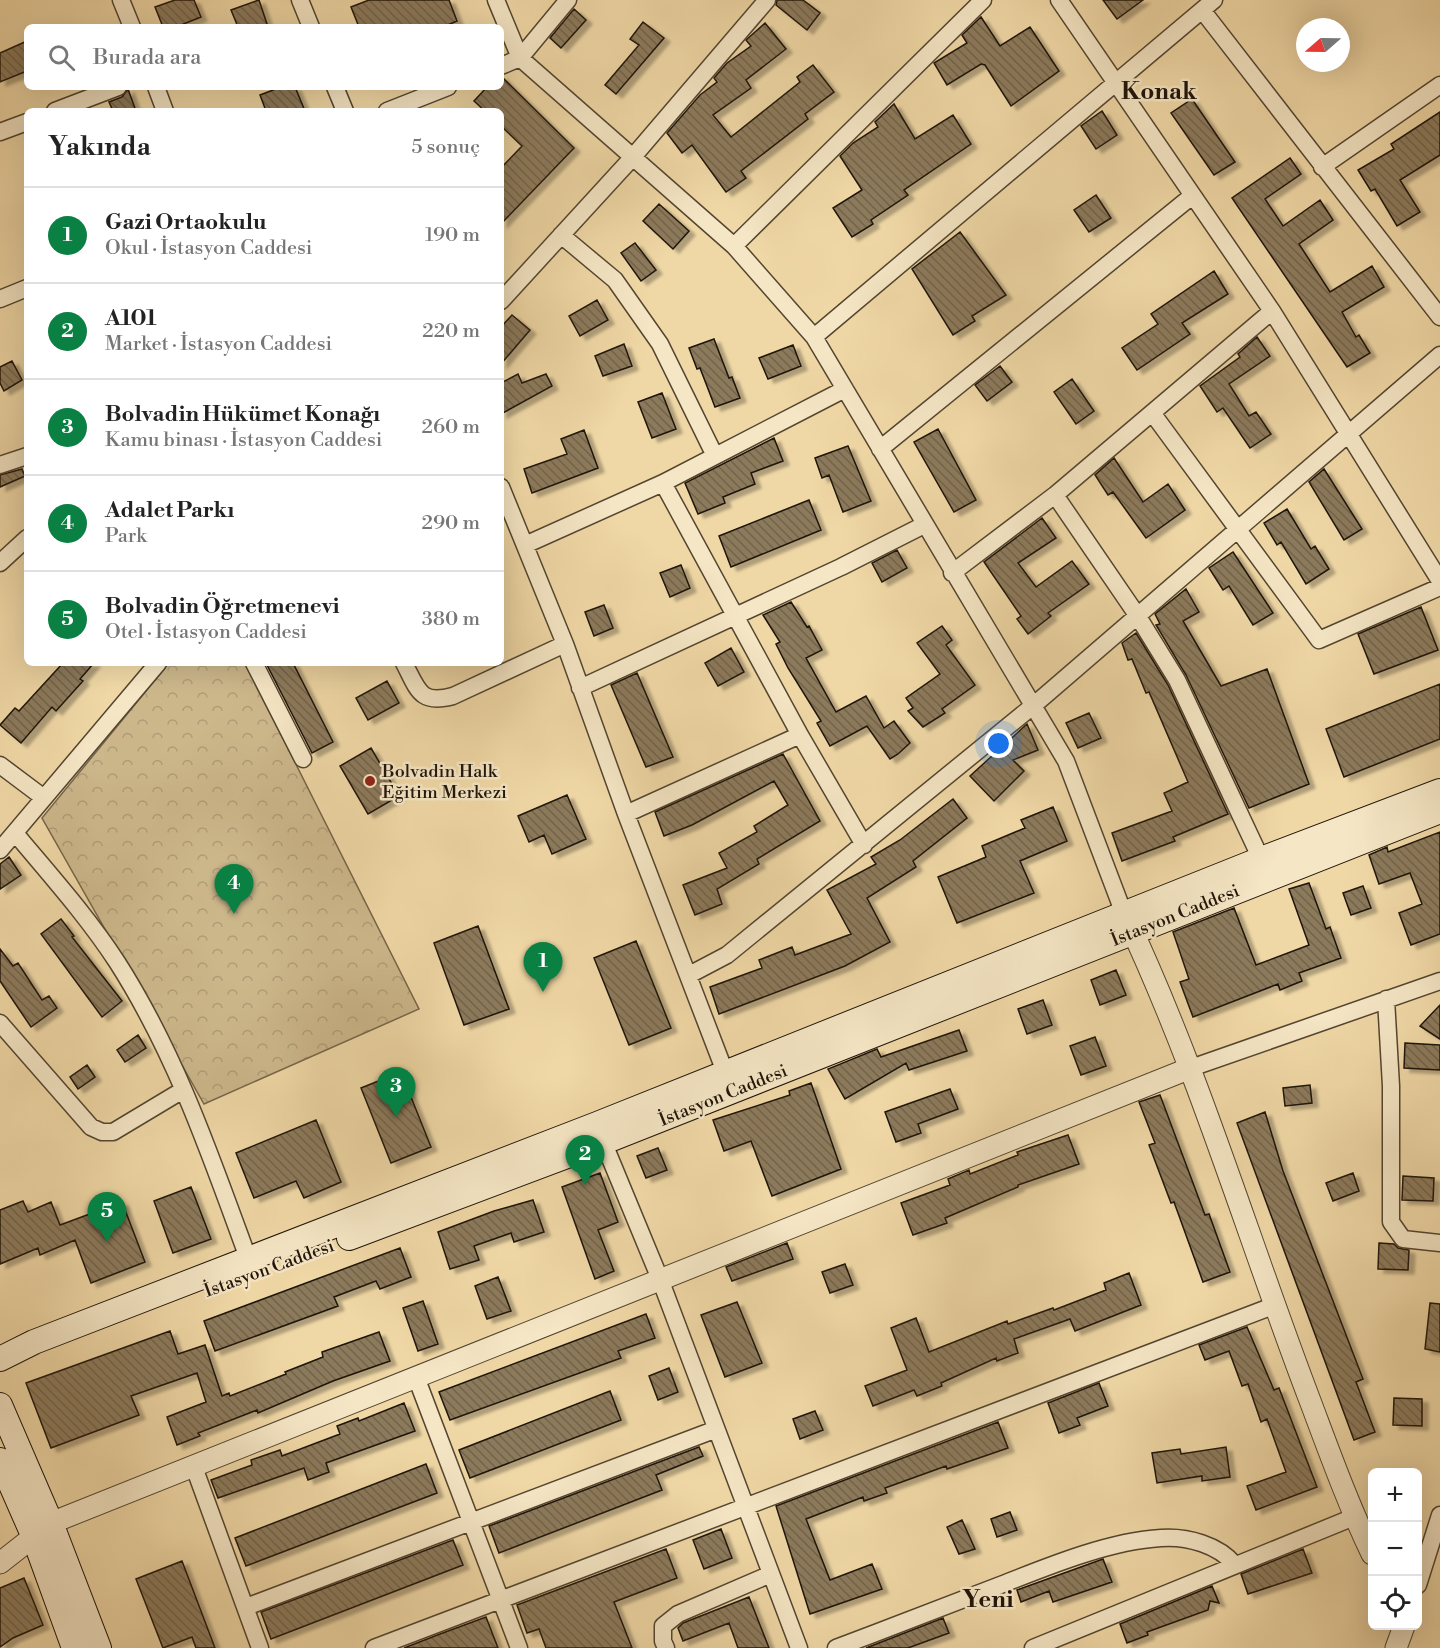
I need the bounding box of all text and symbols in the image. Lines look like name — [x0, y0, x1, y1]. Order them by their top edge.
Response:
north arrow — [1296, 18, 1350, 72]
search box — [24, 24, 504, 90]
icon: search — [45, 41, 78, 74]
text: Burada ara — [93, 44, 201, 71]
district label: Konak — [1121, 77, 1198, 107]
text: Yakında — [48, 131, 151, 163]
text: 5 sonuç — [411, 135, 480, 160]
text: Gazi Ortaokulu — [105, 209, 266, 236]
text: 1 — [63, 223, 72, 248]
text: 190 m — [425, 223, 480, 248]
text: Okul · İstasyon Caddesi — [105, 236, 312, 261]
text: A101 — [105, 305, 156, 332]
text: 2 — [61, 319, 74, 344]
text: 220 m — [422, 319, 480, 344]
text: Market · İstasyon Caddesi — [105, 332, 332, 357]
text: Bolvadin Hükümet Konağı — [105, 401, 380, 428]
text: 3 — [61, 415, 74, 440]
text: 260 m — [422, 415, 480, 440]
text: Kamu binası · İstasyon Caddesi — [105, 428, 382, 453]
text: Adalet Parkı — [105, 497, 234, 524]
text: 4 — [61, 511, 74, 536]
text: 290 m — [422, 511, 480, 536]
text: Park — [105, 524, 147, 549]
text: Bolvadin Öğretmenevi — [105, 593, 339, 620]
text: 5 — [61, 607, 74, 632]
text: 380 m — [422, 607, 480, 632]
text: Otel · İstasyon Caddesi — [105, 620, 307, 645]
your location — [984, 729, 1013, 758]
place label: Bolvadin Halk Eğitim Merkezi — [381, 760, 507, 804]
marker: Bolvadin Halk Eğitim Merkezi — [363, 774, 377, 788]
pin: 4 — [214, 864, 254, 914]
street label: İstasyon Caddesi — [1108, 879, 1243, 952]
pin: 1 — [524, 942, 562, 992]
street label: İstasyon Caddesi — [656, 1059, 791, 1132]
pin: 3 — [376, 1068, 416, 1117]
pin: 2 — [566, 1136, 604, 1185]
pin: 5 — [88, 1192, 126, 1242]
street label: İstasyon Caddesi — [201, 1234, 337, 1303]
map controls — [1368, 1468, 1422, 1630]
button: + — [1368, 1468, 1422, 1522]
button: − — [1368, 1522, 1422, 1576]
button: locate — [1368, 1576, 1422, 1630]
district label: Yeni — [962, 1585, 1014, 1615]

